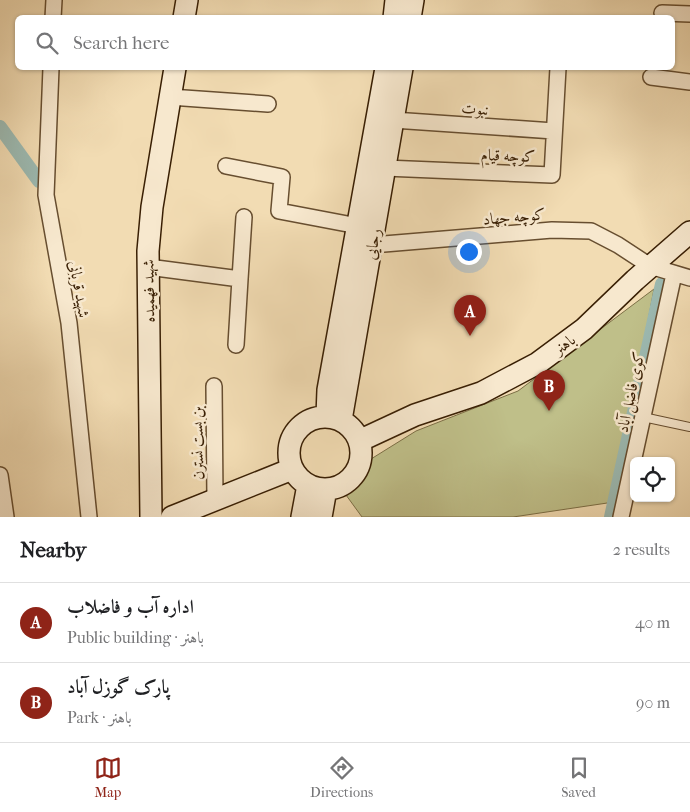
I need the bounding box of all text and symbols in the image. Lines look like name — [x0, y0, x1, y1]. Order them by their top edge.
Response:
search box — [15, 15, 675, 70]
icon: search — [33, 29, 61, 57]
text: Search here — [73, 32, 169, 54]
street label: نبوت — [461, 98, 489, 120]
street label: کوچه قیام — [480, 145, 536, 171]
street label: کوچه جهاد — [482, 204, 546, 231]
street label: رجایی — [360, 227, 386, 261]
your location — [456, 239, 482, 265]
street label: شهید قربانی — [64, 259, 94, 319]
street label: شهید فهمیده — [138, 259, 160, 323]
pin: A — [454, 295, 486, 336]
street label: باهنر — [548, 330, 579, 360]
street label: کوی فاضل آباد — [613, 350, 650, 435]
pin: B — [533, 370, 565, 411]
street label: بن بست نسترن — [187, 406, 209, 480]
map controls — [630, 457, 675, 502]
button: locate — [630, 457, 675, 502]
text: Nearby — [20, 538, 86, 562]
text: 2 results — [613, 540, 670, 559]
text: اداره آب و فاضلاب — [67, 596, 194, 618]
text: A — [31, 613, 41, 632]
text: 40 m — [635, 613, 670, 632]
text: Public building · باهنر — [67, 628, 204, 647]
text: پارک گوزل آباد — [67, 676, 170, 698]
text: B — [31, 693, 41, 712]
text: 90 m — [636, 693, 670, 712]
text: Park · باهنر — [67, 708, 132, 727]
tab: Map — [94, 754, 122, 801]
tab: Directions — [310, 754, 373, 801]
tab: Saved — [561, 754, 596, 801]

